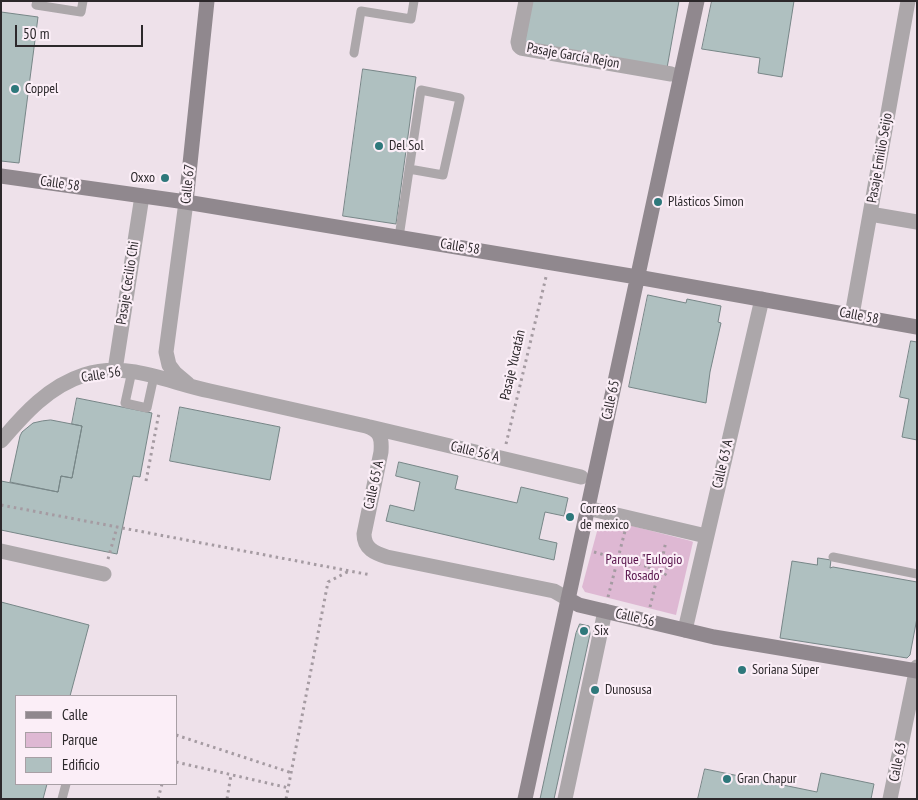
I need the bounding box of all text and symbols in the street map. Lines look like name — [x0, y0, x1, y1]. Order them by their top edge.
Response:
scale bar — [18, 15, 145, 47]
text: 50 m — [23, 24, 49, 43]
street label: Pasaje García Rejon — [525, 40, 621, 72]
place label: Coppel — [25, 81, 58, 97]
marker: Coppel — [9, 83, 21, 95]
street label: Pasaje Emilio Seijo — [864, 112, 896, 204]
place label: Del Sol — [389, 138, 424, 154]
marker: Del Sol — [373, 140, 385, 152]
street label: Calle 67 — [178, 163, 198, 205]
place label: Oxxo — [131, 170, 155, 186]
marker: Oxxo — [159, 172, 171, 184]
street label: Calle 58 — [39, 173, 81, 195]
place label: Plásticos Simon — [668, 194, 744, 210]
marker: Plásticos Simon — [652, 196, 664, 208]
street label: Calle 58 — [439, 236, 481, 258]
street label: Pasaje Cecilio Chi — [113, 240, 143, 326]
street label: Calle 58 — [838, 304, 880, 328]
street label: Pasaje Yucatán — [497, 328, 529, 402]
street label: Calle 56 — [80, 364, 122, 386]
street label: Calle 65 — [599, 379, 623, 421]
street label: Calle 56 A — [449, 438, 501, 466]
street label: Calle 63 A — [709, 438, 737, 490]
street label: Calle 65 A — [361, 459, 387, 511]
place label: Correos de mexico — [580, 501, 629, 534]
marker: Correos de mexico — [564, 511, 576, 523]
park label: Parque "Eulogio Rosado" — [606, 552, 682, 584]
street label: Calle 56 — [614, 605, 656, 631]
place label: Six — [594, 623, 609, 639]
marker: Six — [578, 625, 590, 637]
place label: Soriana Súper — [752, 662, 819, 678]
marker: Soriana Súper — [736, 664, 748, 676]
place label: Dunosusa — [605, 682, 652, 698]
marker: Dunosusa — [589, 684, 601, 696]
legend — [15, 695, 178, 785]
text: Calle — [62, 705, 88, 724]
text: Parque — [62, 730, 98, 749]
street label: Calle 63 — [886, 741, 910, 783]
text: Edificio — [62, 755, 100, 774]
place label: Gran Chapur — [737, 771, 797, 787]
marker: Gran Chapur — [721, 773, 733, 785]

